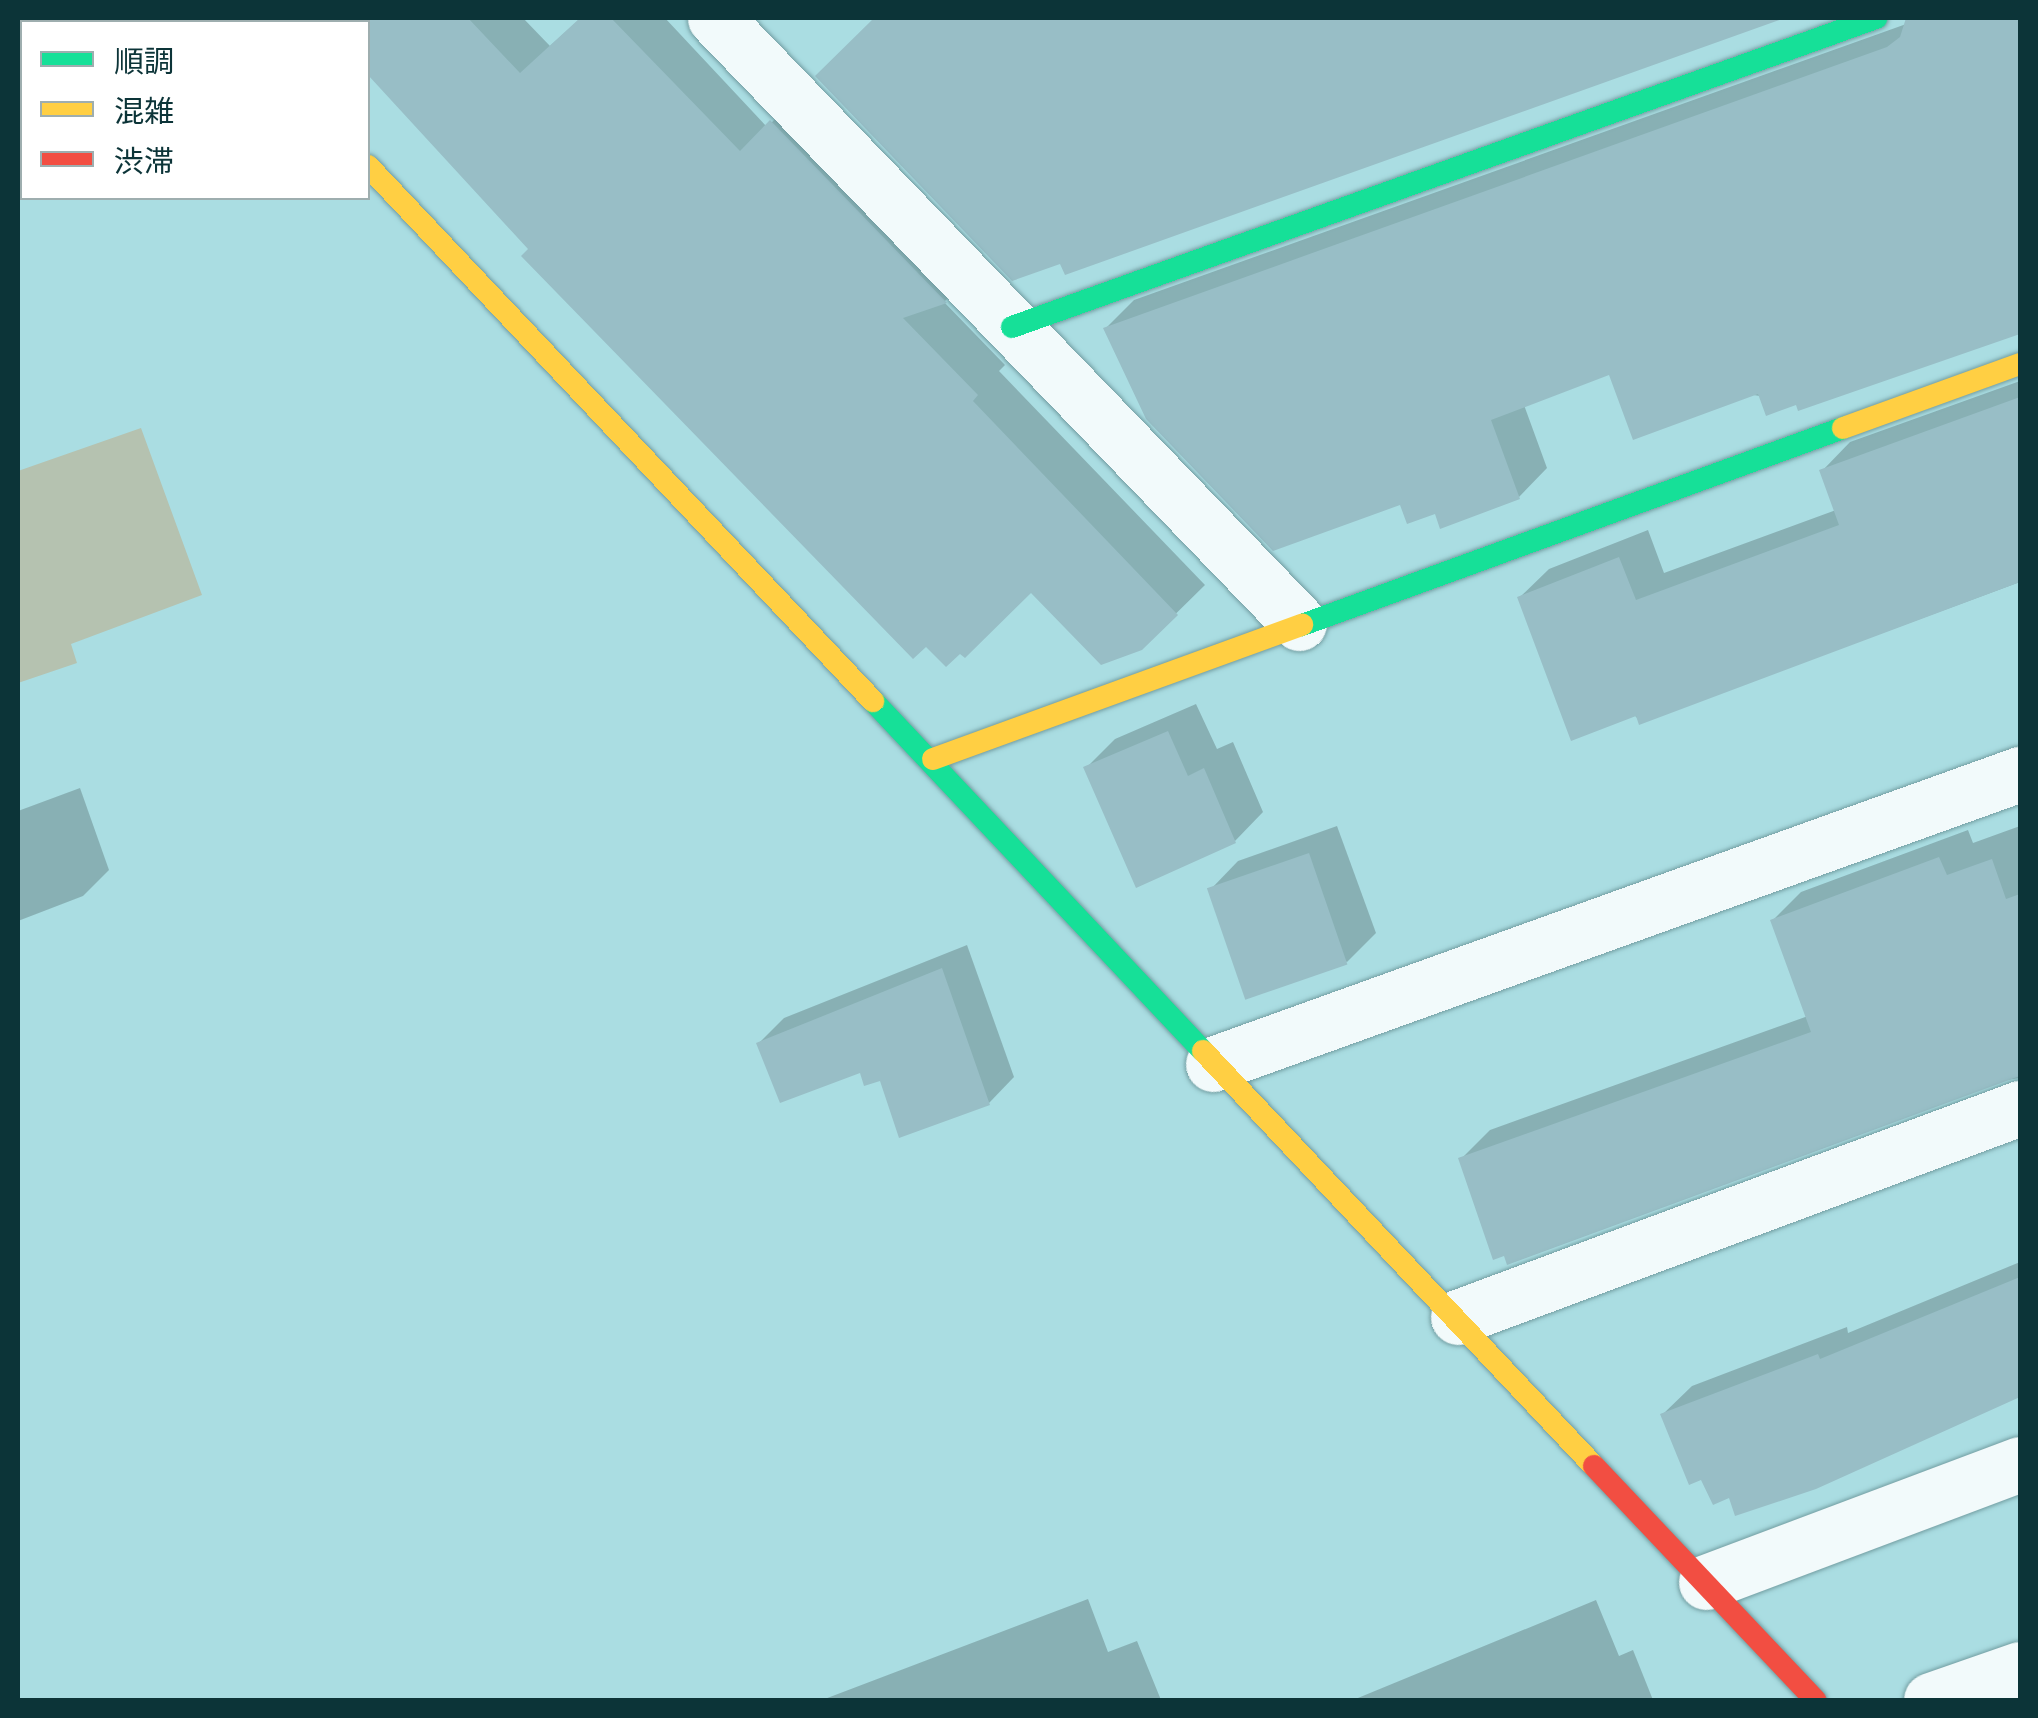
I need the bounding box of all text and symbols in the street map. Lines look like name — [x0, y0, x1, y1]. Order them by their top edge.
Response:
legend — [20, 20, 370, 200]
text: 順調 — [114, 44, 174, 80]
text: 混雑 — [114, 94, 174, 130]
text: 渋滞 — [114, 144, 174, 180]

